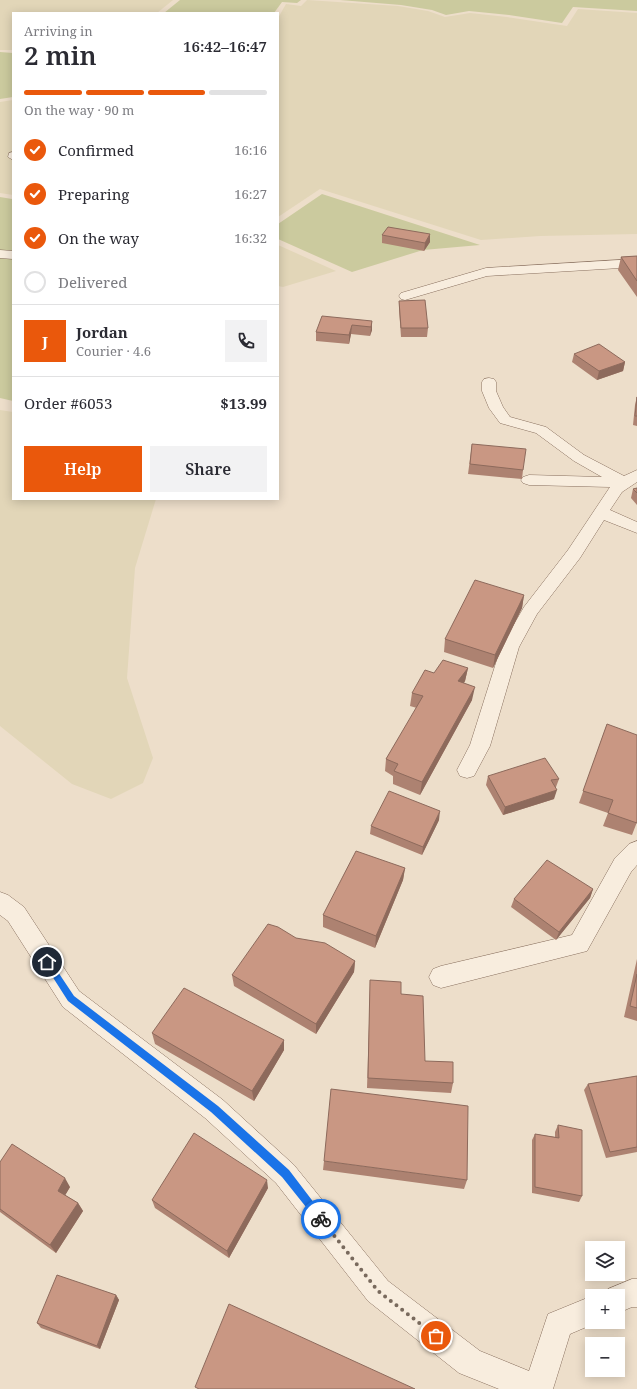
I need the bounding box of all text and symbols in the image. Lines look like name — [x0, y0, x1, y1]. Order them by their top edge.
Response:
text: Arriving in — [24, 22, 93, 40]
text: 16:42–16:47 — [183, 36, 267, 56]
text: 2 min — [24, 37, 97, 73]
text: On the way · 90 m — [24, 101, 134, 119]
icon: check — [24, 139, 46, 161]
text: Confirmed — [58, 140, 134, 160]
text: 16:16 — [234, 141, 267, 159]
icon: check — [24, 183, 46, 205]
text: Preparing — [58, 184, 129, 204]
text: 16:27 — [234, 185, 267, 203]
icon: check — [24, 227, 46, 249]
text: On the way — [58, 228, 139, 248]
text: 16:32 — [234, 229, 267, 247]
text: Delivered — [58, 272, 127, 292]
button: phone — [225, 320, 267, 362]
text: Jordan — [76, 322, 128, 342]
text: J — [42, 331, 48, 351]
text: Courier · 4.6 — [76, 342, 151, 360]
text: Order #6053 — [24, 393, 112, 413]
text: $13.99 — [220, 393, 267, 413]
button: Help — [24, 446, 142, 492]
button: Share — [150, 446, 267, 492]
pin — [30, 945, 64, 979]
icon: home — [36, 951, 58, 973]
courier — [301, 1199, 341, 1239]
icon: bike — [310, 1208, 332, 1230]
map controls — [585, 1241, 625, 1377]
button: layers — [585, 1241, 625, 1281]
button: + — [585, 1289, 625, 1329]
pin — [419, 1319, 453, 1353]
icon: bag — [425, 1325, 447, 1347]
button: − — [585, 1337, 625, 1377]

